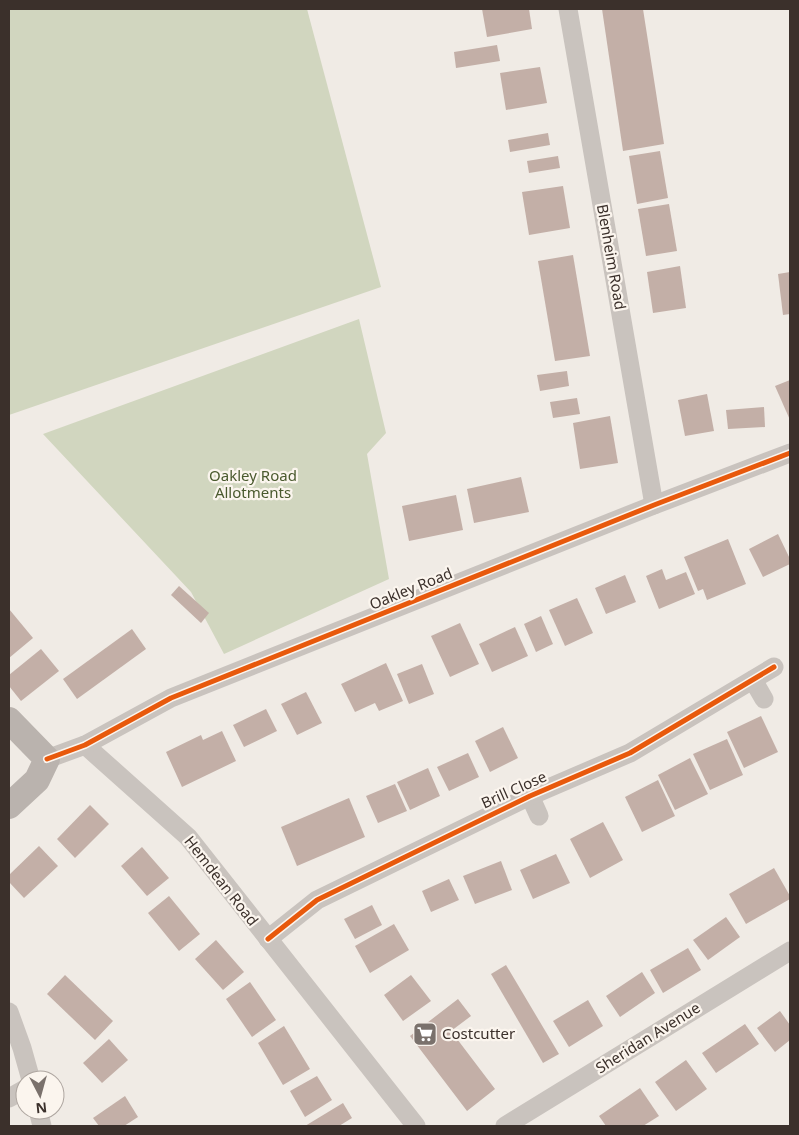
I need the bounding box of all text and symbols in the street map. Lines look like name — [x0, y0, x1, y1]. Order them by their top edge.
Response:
street label: Blenheim Road — [593, 202, 631, 311]
park label: Oakley Road Allotments — [209, 465, 297, 502]
street label: Oakley Road — [366, 562, 455, 614]
street label: Brill Close — [478, 766, 549, 812]
street label: Hemdean Road — [180, 831, 263, 929]
street label: Sheridan Avenue — [591, 997, 703, 1077]
supermarket icon: Costcutter — [412, 1021, 438, 1047]
place label: Costcutter — [442, 1023, 515, 1043]
north arrow — [15, 1070, 65, 1120]
text: N — [35, 1098, 48, 1118]

